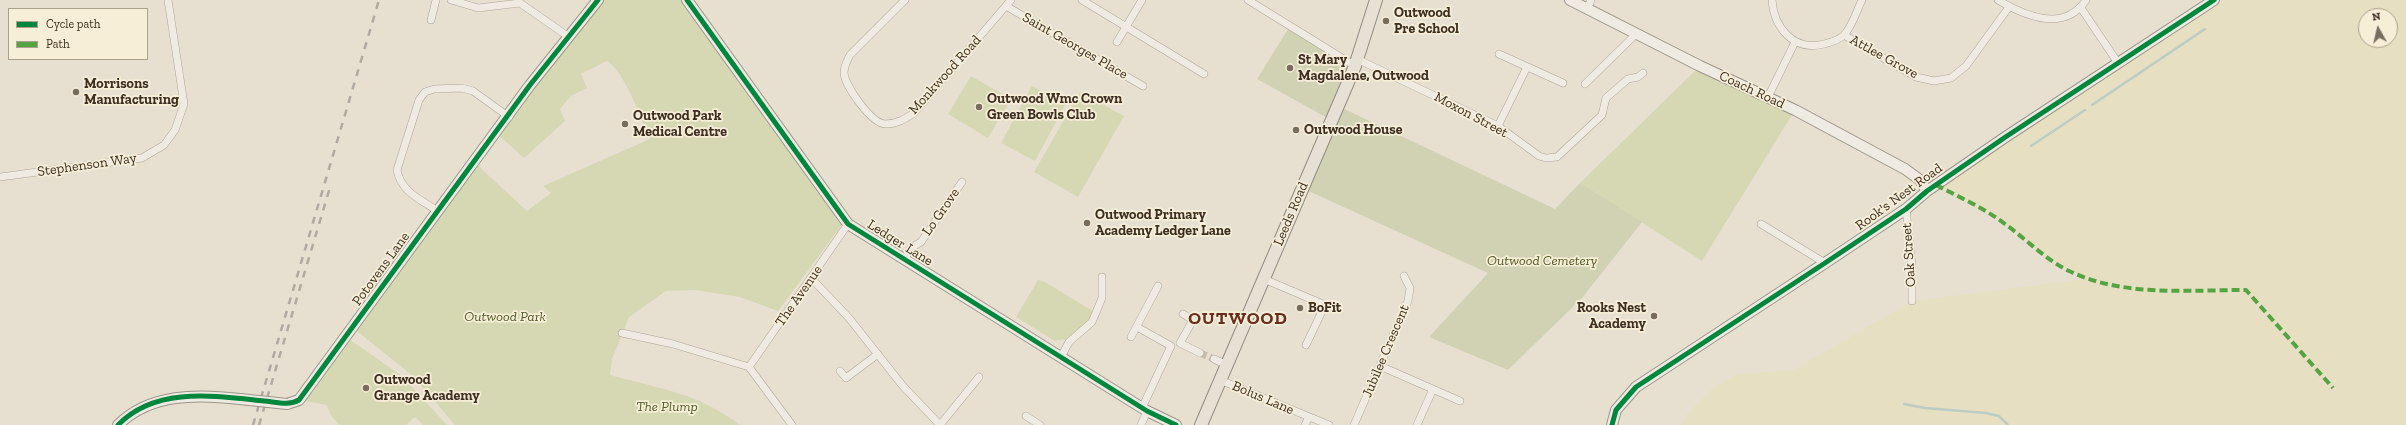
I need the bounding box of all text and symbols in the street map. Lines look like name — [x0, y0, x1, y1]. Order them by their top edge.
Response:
place label: Outwood Pre School — [1394, 5, 1459, 38]
legend — [8, 8, 148, 60]
north arrow — [2358, 8, 2398, 48]
street label: Saint Georges Place — [1019, 9, 1131, 83]
text: N — [2371, 10, 2381, 24]
marker: Outwood Pre School — [1381, 16, 1391, 26]
text: Cycle path — [46, 17, 100, 31]
street label: Attlee Grove — [1847, 31, 1921, 83]
street label: Monkwood Road — [905, 32, 985, 118]
text: Path — [46, 37, 70, 51]
place label: St Mary Magdalene, Outwood — [1298, 52, 1429, 84]
marker: St Mary Magdalene, Outwood — [1285, 63, 1295, 73]
street label: Coach Road — [1716, 67, 1788, 113]
place label: Morrisons Manufacturing — [84, 76, 179, 108]
marker: Morrisons Manufacturing — [71, 87, 81, 97]
street label: Moxon Street — [1431, 89, 1511, 141]
place label: Outwood Wmc Crown Green Bowls Club — [987, 91, 1122, 124]
marker: Outwood Wmc Crown Green Bowls Club — [974, 102, 984, 112]
place label: Outwood Park Medical Centre — [633, 108, 727, 140]
marker: Outwood Park Medical Centre — [620, 119, 630, 129]
place label: Outwood House — [1304, 122, 1402, 138]
marker: Outwood House — [1291, 125, 1301, 135]
street label: Stephenson Way — [36, 150, 138, 180]
street label: Rook's Nest Road — [1852, 160, 1946, 234]
street label: Leeds Road — [1270, 179, 1312, 249]
street label: Lo Grove — [919, 185, 963, 239]
place label: Outwood Primary Academy Ledger Lane — [1095, 207, 1231, 240]
street label: Ledger Lane — [864, 216, 936, 270]
marker: Outwood Primary Academy Ledger Lane — [1082, 218, 1092, 228]
street label: Oak Street — [1898, 222, 1920, 288]
street label: Potovens Lane — [349, 229, 413, 309]
park label: Outwood Cemetery — [1487, 253, 1597, 269]
street label: The Avenue — [772, 262, 826, 330]
place label: BoFit — [1308, 300, 1341, 316]
place label: Rooks Nest Academy — [1577, 300, 1646, 332]
street label: Jubilee Crescent — [1359, 302, 1413, 400]
marker: BoFit — [1295, 303, 1305, 313]
district label: OUTWOOD — [1188, 308, 1288, 330]
park label: Outwood Park — [464, 309, 546, 325]
marker: Rooks Nest Academy — [1649, 311, 1659, 321]
place label: Outwood Grange Academy — [374, 372, 480, 404]
street label: Bolus Lane — [1230, 377, 1296, 419]
marker: Outwood Grange Academy — [361, 383, 371, 393]
park label: The Plump — [636, 399, 698, 415]

